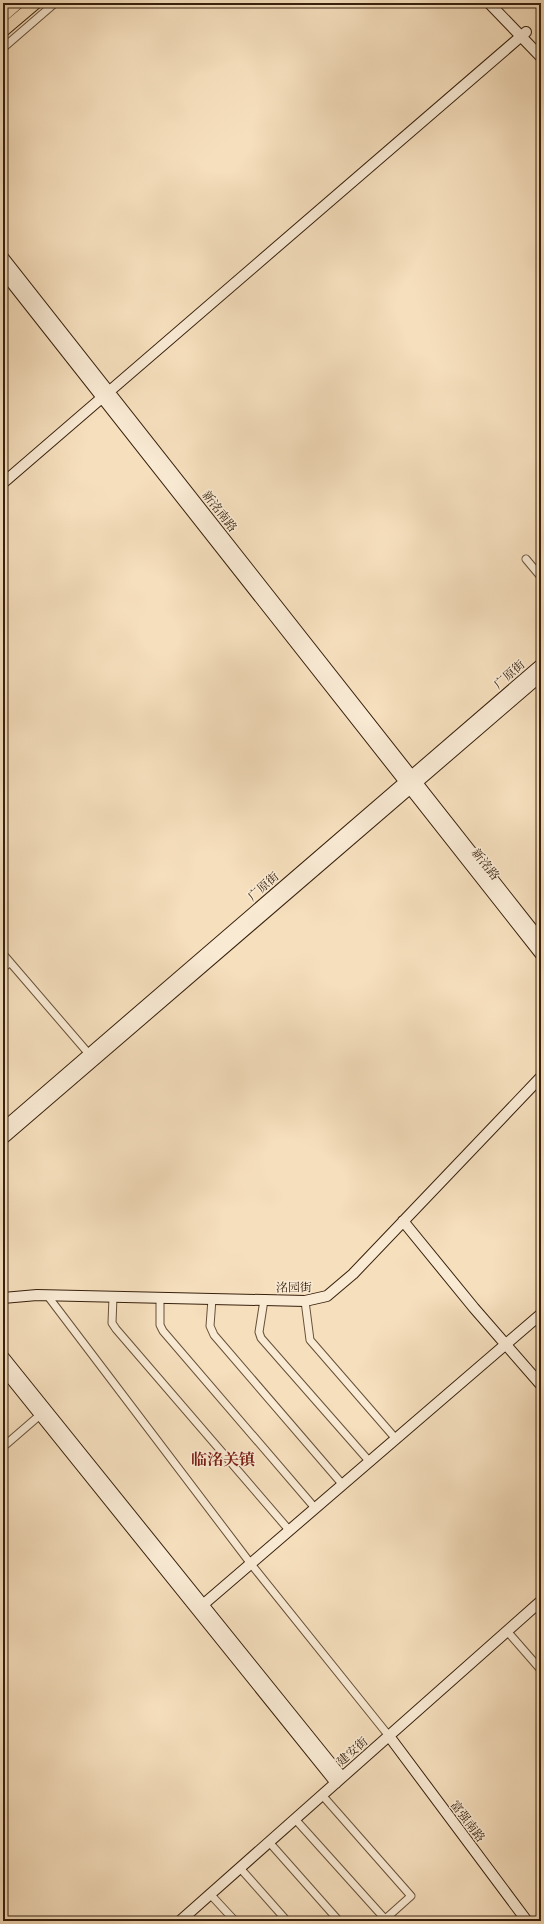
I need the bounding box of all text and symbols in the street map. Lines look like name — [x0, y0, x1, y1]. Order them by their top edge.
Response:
street label: 新洺南路 — [199, 487, 241, 535]
street label: 广原街 — [490, 656, 528, 691]
street label: 新洺路 — [469, 845, 503, 883]
street label: 广原街 — [244, 868, 282, 903]
street label: 洺园街 — [276, 1279, 313, 1295]
district label: 临洺关镇 — [191, 1449, 255, 1469]
street label: 建安街 — [333, 1733, 371, 1768]
street label: 富强南路 — [448, 1797, 488, 1845]

